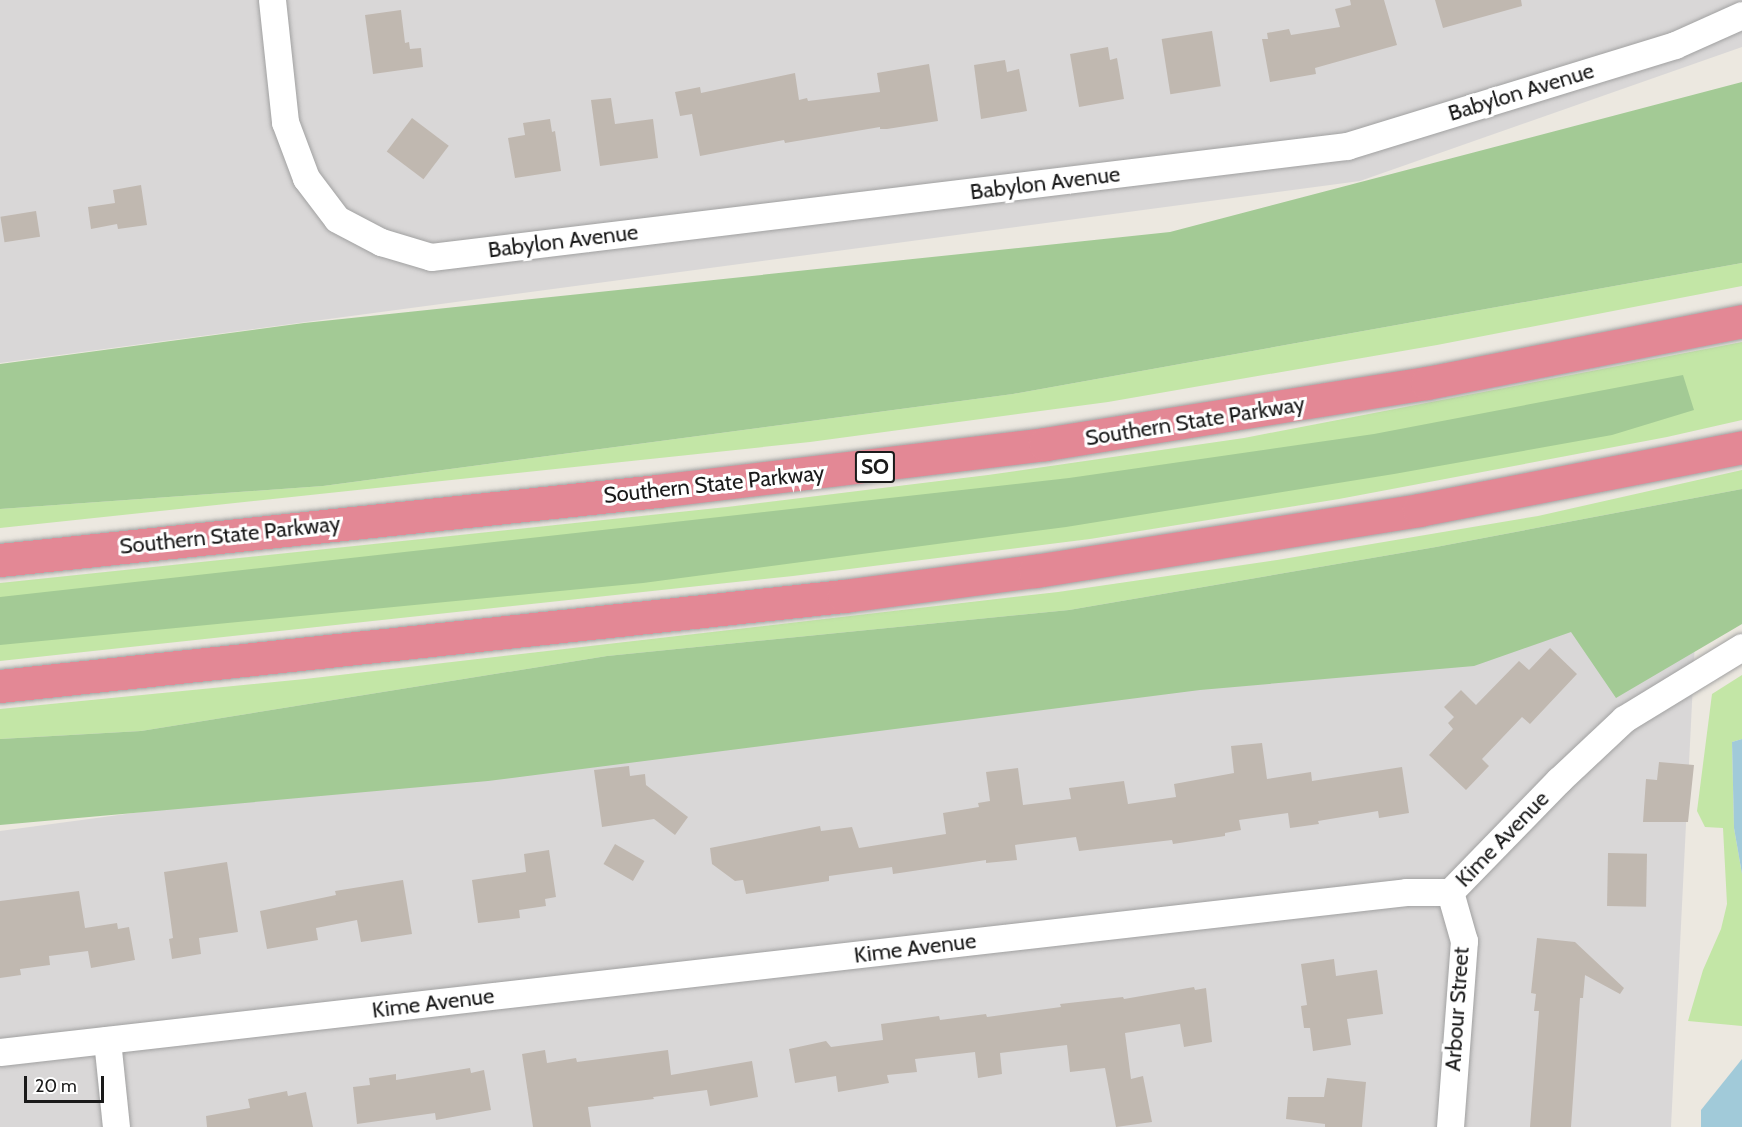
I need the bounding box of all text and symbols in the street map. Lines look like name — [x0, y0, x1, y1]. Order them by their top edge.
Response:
street label: Babylon Avenue — [1445, 57, 1597, 127]
street label: Babylon Avenue — [968, 161, 1122, 205]
street label: Babylon Avenue — [486, 219, 640, 263]
street label: Southern State Parkway — [1083, 391, 1307, 451]
road number: SO — [854, 449, 896, 485]
street label: Southern State Parkway — [602, 459, 826, 509]
street label: Southern State Parkway — [118, 510, 342, 560]
street label: Kime Avenue — [1450, 786, 1554, 892]
street label: Kime Avenue — [852, 927, 978, 969]
street label: Arbour Street — [1439, 946, 1475, 1072]
street label: Kime Avenue — [370, 982, 496, 1024]
scale bar — [27, 1064, 106, 1102]
text: 20 m — [35, 1075, 77, 1097]

